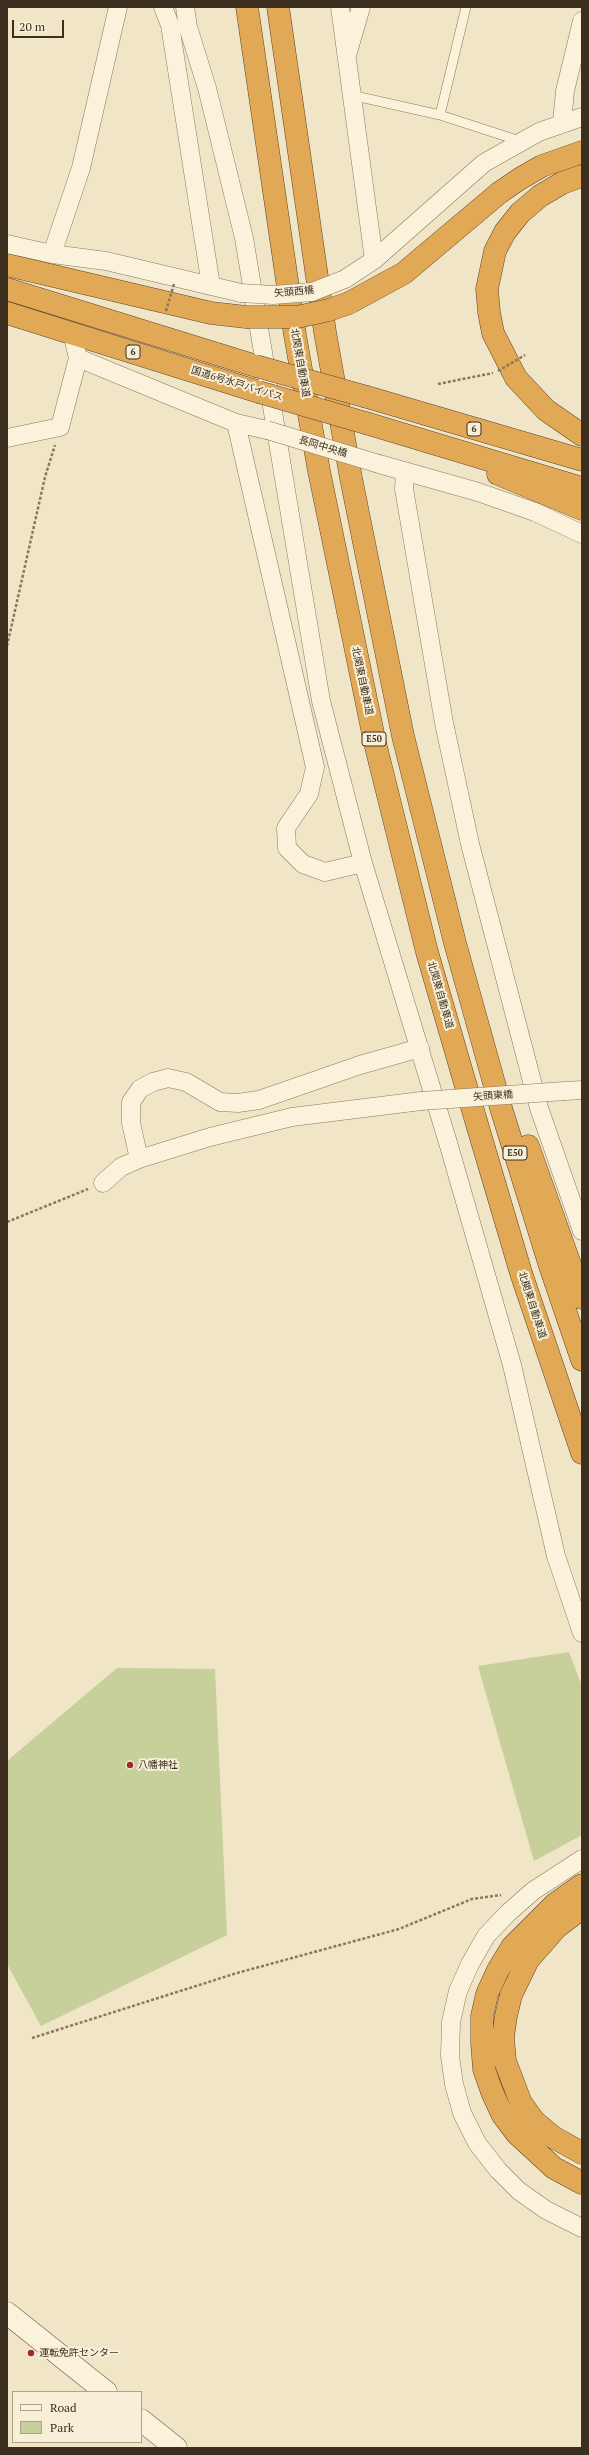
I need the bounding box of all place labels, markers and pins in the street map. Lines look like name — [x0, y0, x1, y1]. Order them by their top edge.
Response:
place label: 八幡神社 — [138, 1759, 178, 1771]
marker: 八幡神社 — [125, 1760, 135, 1770]
place label: 運転免許センター — [39, 2347, 119, 2359]
marker: 運転免許センター — [26, 2348, 36, 2358]

